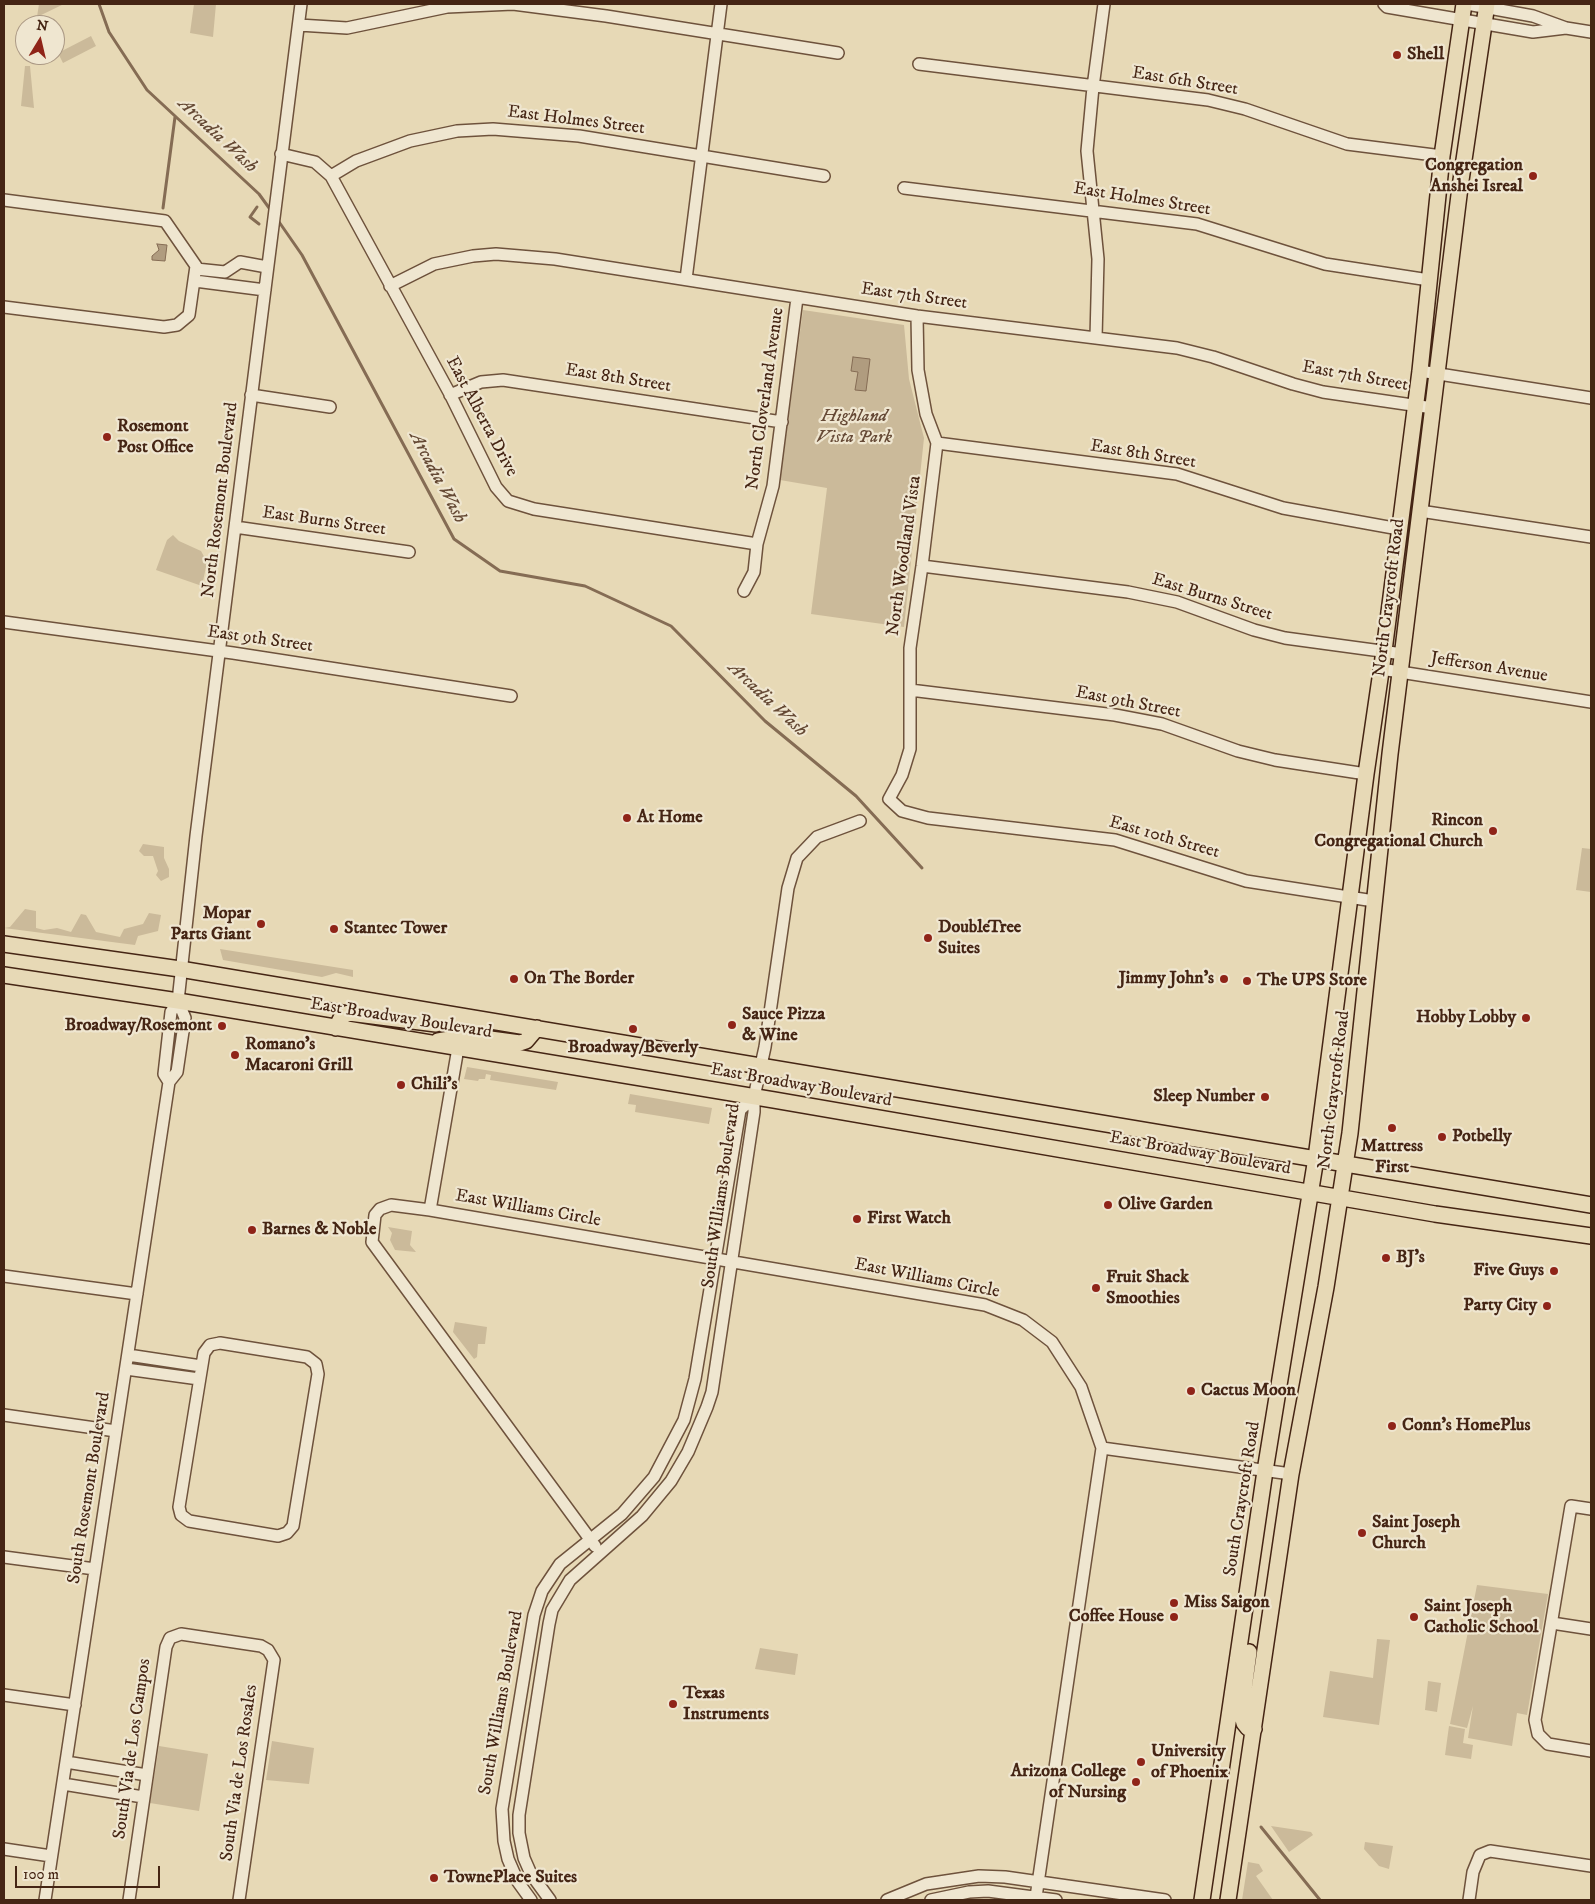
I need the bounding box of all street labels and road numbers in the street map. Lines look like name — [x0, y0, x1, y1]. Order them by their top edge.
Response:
street label: East 6th Street — [1130, 63, 1240, 101]
street label: East Holmes Street — [506, 102, 646, 140]
street label: East Holmes Street — [1072, 179, 1212, 221]
street label: East 7th Street — [859, 279, 969, 315]
street label: North Cloverland Avenue — [743, 306, 789, 492]
street label: East Alberta Drive — [440, 353, 522, 481]
street label: East 7th Street — [1300, 357, 1410, 397]
street label: East 8th Street — [564, 360, 672, 398]
street label: North Rosemont Boulevard — [198, 401, 244, 599]
street label: East 8th Street — [1089, 436, 1197, 474]
street label: North Woodland Vista — [883, 475, 927, 637]
street label: East Burns Street — [261, 503, 387, 541]
street label: North Craycroft Road — [1370, 518, 1410, 678]
street label: East Burns Street — [1149, 569, 1275, 627]
street label: East 9th Street — [206, 622, 314, 658]
street label: Jefferson Avenue — [1429, 648, 1549, 688]
street label: East 9th Street — [1074, 682, 1182, 724]
street label: East 10th Street — [1106, 812, 1222, 864]
street label: East Broadway Boulevard — [309, 994, 493, 1044]
street label: North Craycroft Road — [1315, 1010, 1355, 1170]
street label: East Broadway Boulevard — [709, 1059, 893, 1113]
street label: South Williams Boulevard — [698, 1102, 746, 1290]
street label: East Broadway Boulevard — [1108, 1127, 1292, 1181]
street label: East Williams Circle — [454, 1186, 602, 1232]
street label: East Williams Circle — [853, 1254, 1001, 1304]
street label: South Rosemont Boulevard — [64, 1390, 116, 1586]
street label: South Craycroft Road — [1220, 1420, 1266, 1578]
street label: South Williams Boulevard — [475, 1609, 529, 1797]
street label: South Via de Los Campos — [110, 1657, 156, 1841]
street label: South Via de Los Rosales — [217, 1683, 263, 1863]

